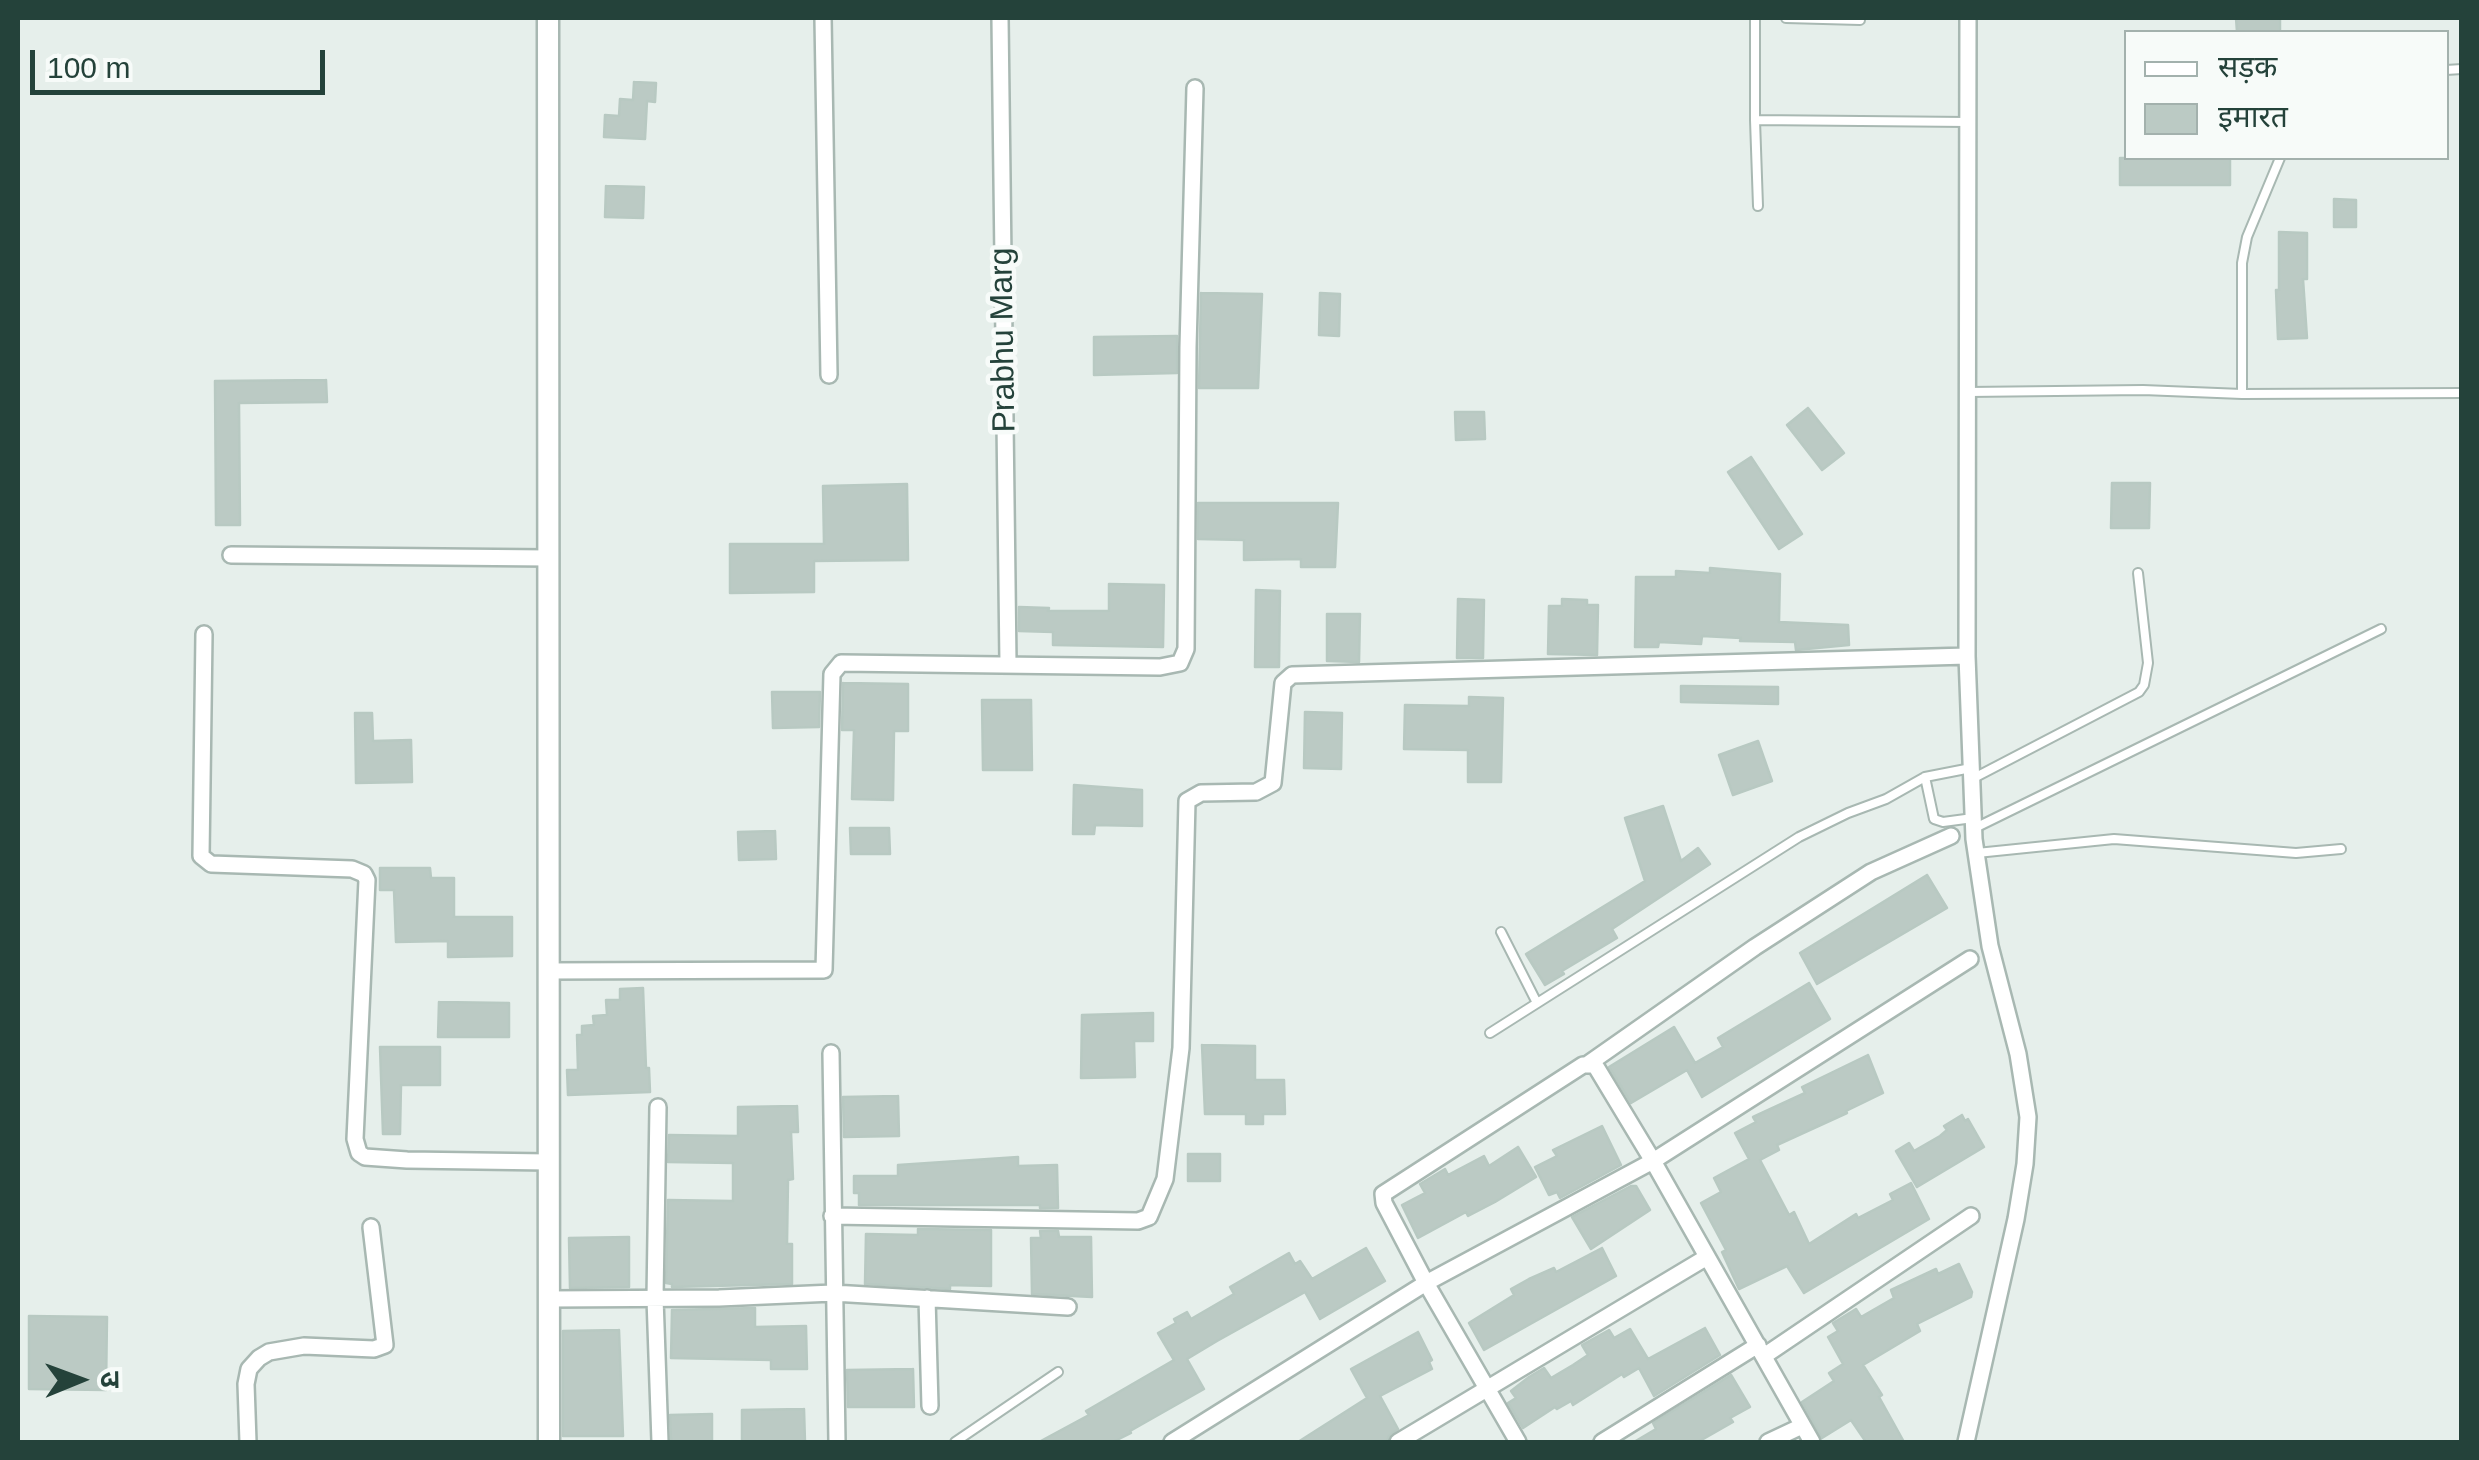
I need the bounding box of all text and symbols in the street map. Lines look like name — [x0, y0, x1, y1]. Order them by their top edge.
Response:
scale bar — [35, 30, 330, 92]
legend — [2124, 30, 2449, 160]
text: सड़क — [2218, 50, 2277, 83]
text: 100 m — [47, 51, 130, 84]
text: इमारत — [2218, 100, 2288, 133]
street label: Prabhu Marg — [983, 247, 1025, 433]
north arrow — [30, 1330, 130, 1430]
text: उ — [95, 1371, 126, 1388]

